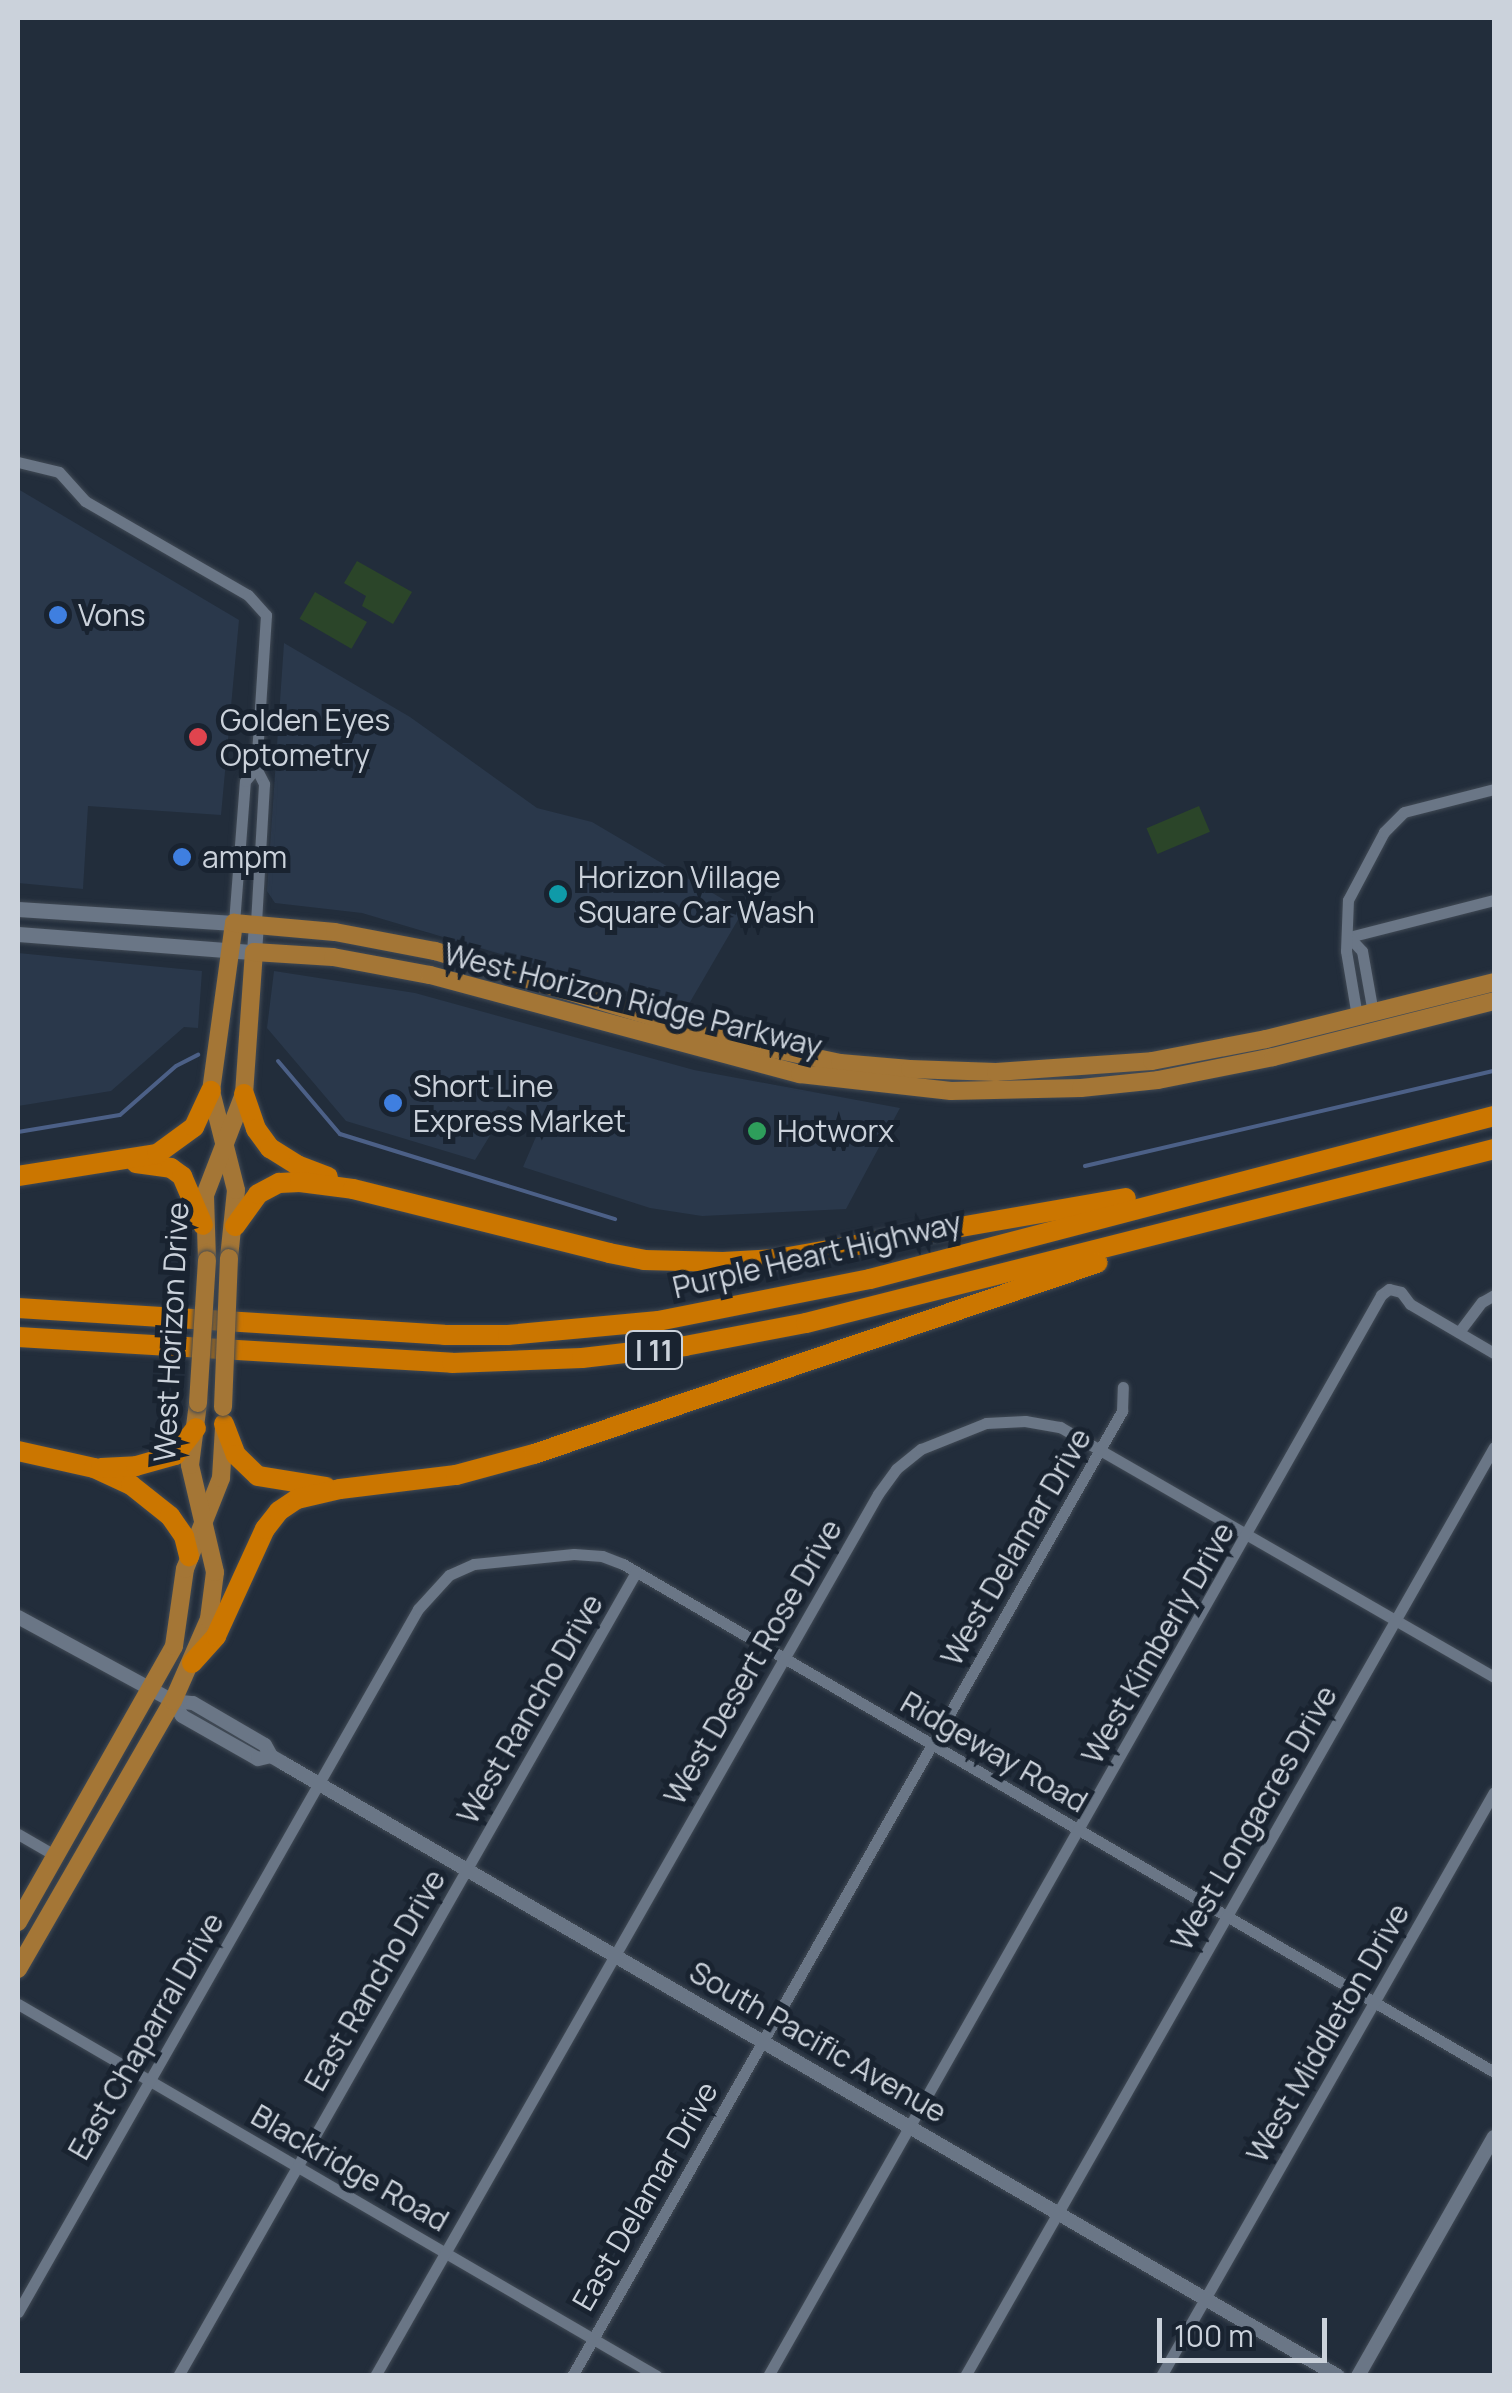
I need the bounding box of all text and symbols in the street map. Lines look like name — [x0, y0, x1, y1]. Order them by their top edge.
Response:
place label: Vons — [78, 597, 146, 633]
marker: Vons — [47, 604, 69, 626]
place label: Golden Eyes Optometry — [220, 702, 390, 772]
marker: Golden Eyes Optometry — [185, 724, 211, 750]
place label: ampm — [202, 839, 287, 875]
marker: ampm — [171, 846, 193, 868]
place label: Horizon Village Square Car Wash — [578, 859, 815, 930]
marker: Horizon Village Square Car Wash — [547, 883, 569, 905]
street label: West Horizon Ridge Parkway — [440, 936, 826, 1064]
place label: Short Line Express Market — [413, 1068, 626, 1138]
marker: Short Line Express Market — [382, 1092, 404, 1114]
place label: Hotworx — [777, 1113, 894, 1149]
marker: Hotworx — [746, 1120, 768, 1142]
street label: West Horizon Drive — [146, 1201, 196, 1463]
street label: Purple Heart Highway — [669, 1204, 965, 1306]
road number: I 11 — [624, 1327, 684, 1373]
street label: West Delamar Drive — [933, 1422, 1099, 1672]
street label: West Desert Rose Drive — [657, 1513, 849, 1811]
street label: West Kimberly Drive — [1074, 1516, 1242, 1770]
street label: West Rancho Drive — [450, 1588, 610, 1830]
street label: West Longacres Drive — [1164, 1679, 1344, 1957]
street label: Ridgeway Road — [894, 1684, 1094, 1820]
street label: East Rancho Drive — [297, 1863, 453, 2097]
street label: West Middleton Drive — [1239, 1897, 1417, 2169]
street label: East Chaparral Drive — [61, 1906, 231, 2166]
street label: South Pacific Avenue — [683, 1954, 953, 2130]
street label: East Delamar Drive — [565, 2075, 725, 2317]
street label: Blackridge Road — [245, 2097, 455, 2239]
scale bar — [1162, 2298, 1332, 2360]
text: 100 m — [1174, 2315, 1254, 2356]

